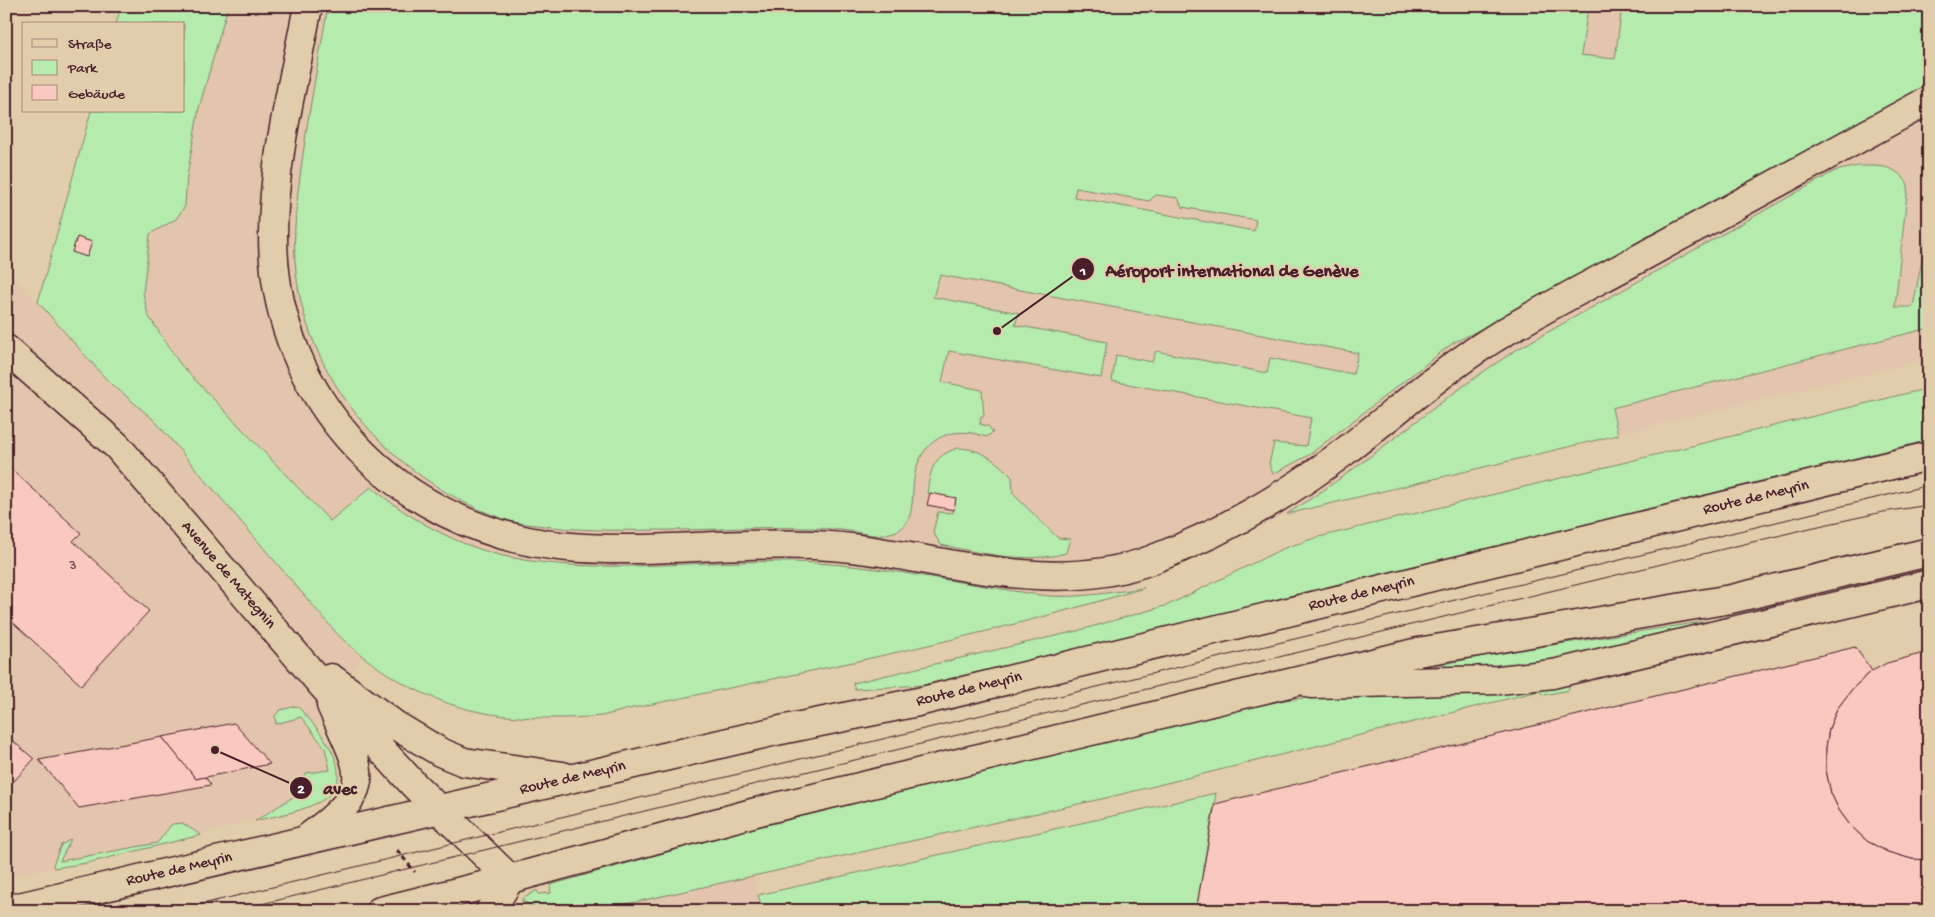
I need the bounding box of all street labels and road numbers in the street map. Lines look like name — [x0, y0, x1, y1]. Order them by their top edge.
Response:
street label: Route de Meyrin — [1701, 476, 1811, 520]
street label: Avenue de Mategnin — [177, 518, 280, 634]
street label: Route de Meyrin — [1307, 572, 1417, 616]
street label: Route de Meyrin — [914, 667, 1024, 712]
street label: Route de Meyrin — [518, 757, 628, 800]
street label: Route de Meyrin — [125, 848, 235, 891]

